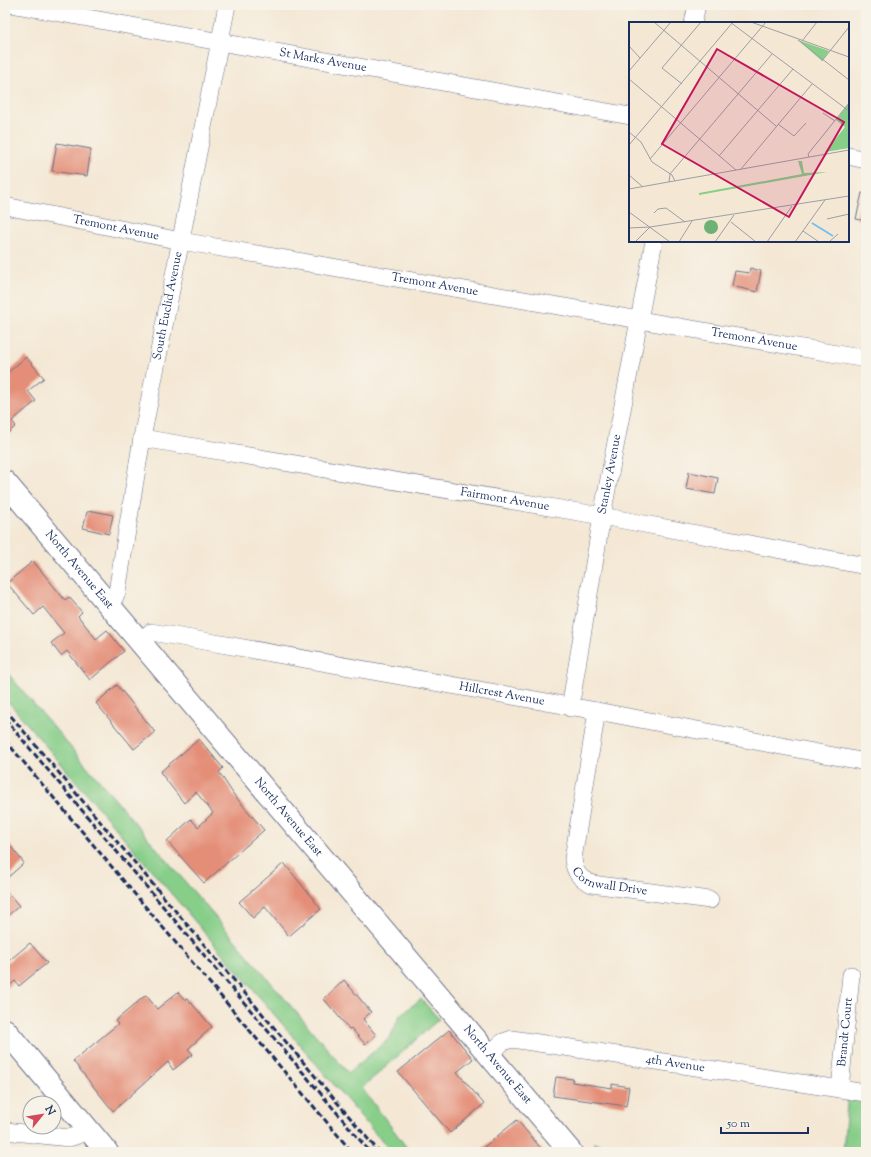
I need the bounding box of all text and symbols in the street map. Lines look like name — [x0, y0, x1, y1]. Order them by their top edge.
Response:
inset map — [629, 22, 849, 242]
street label: St Marks Avenue — [278, 44, 369, 77]
street label: Tremont Avenue — [71, 211, 161, 245]
street label: South Euclid Avenue — [149, 250, 187, 362]
street label: Tremont Avenue — [390, 268, 480, 301]
street label: Tremont Avenue — [709, 323, 799, 356]
street label: Stanley Avenue — [593, 432, 626, 516]
street label: Fairmont Avenue — [459, 483, 551, 516]
street label: North Avenue East — [41, 526, 118, 613]
street label: Hillcrest Avenue — [458, 678, 547, 711]
street label: North Avenue East — [250, 774, 327, 861]
street label: Cornwall Drive — [567, 864, 649, 900]
street label: Brandt Court — [833, 997, 858, 1068]
street label: North Avenue East — [459, 1021, 536, 1108]
street label: 4th Avenue — [644, 1050, 707, 1077]
north arrow — [22, 1095, 62, 1135]
text: N — [40, 1102, 59, 1118]
scale bar — [721, 1109, 808, 1135]
text: 50 m — [726, 1115, 750, 1133]

